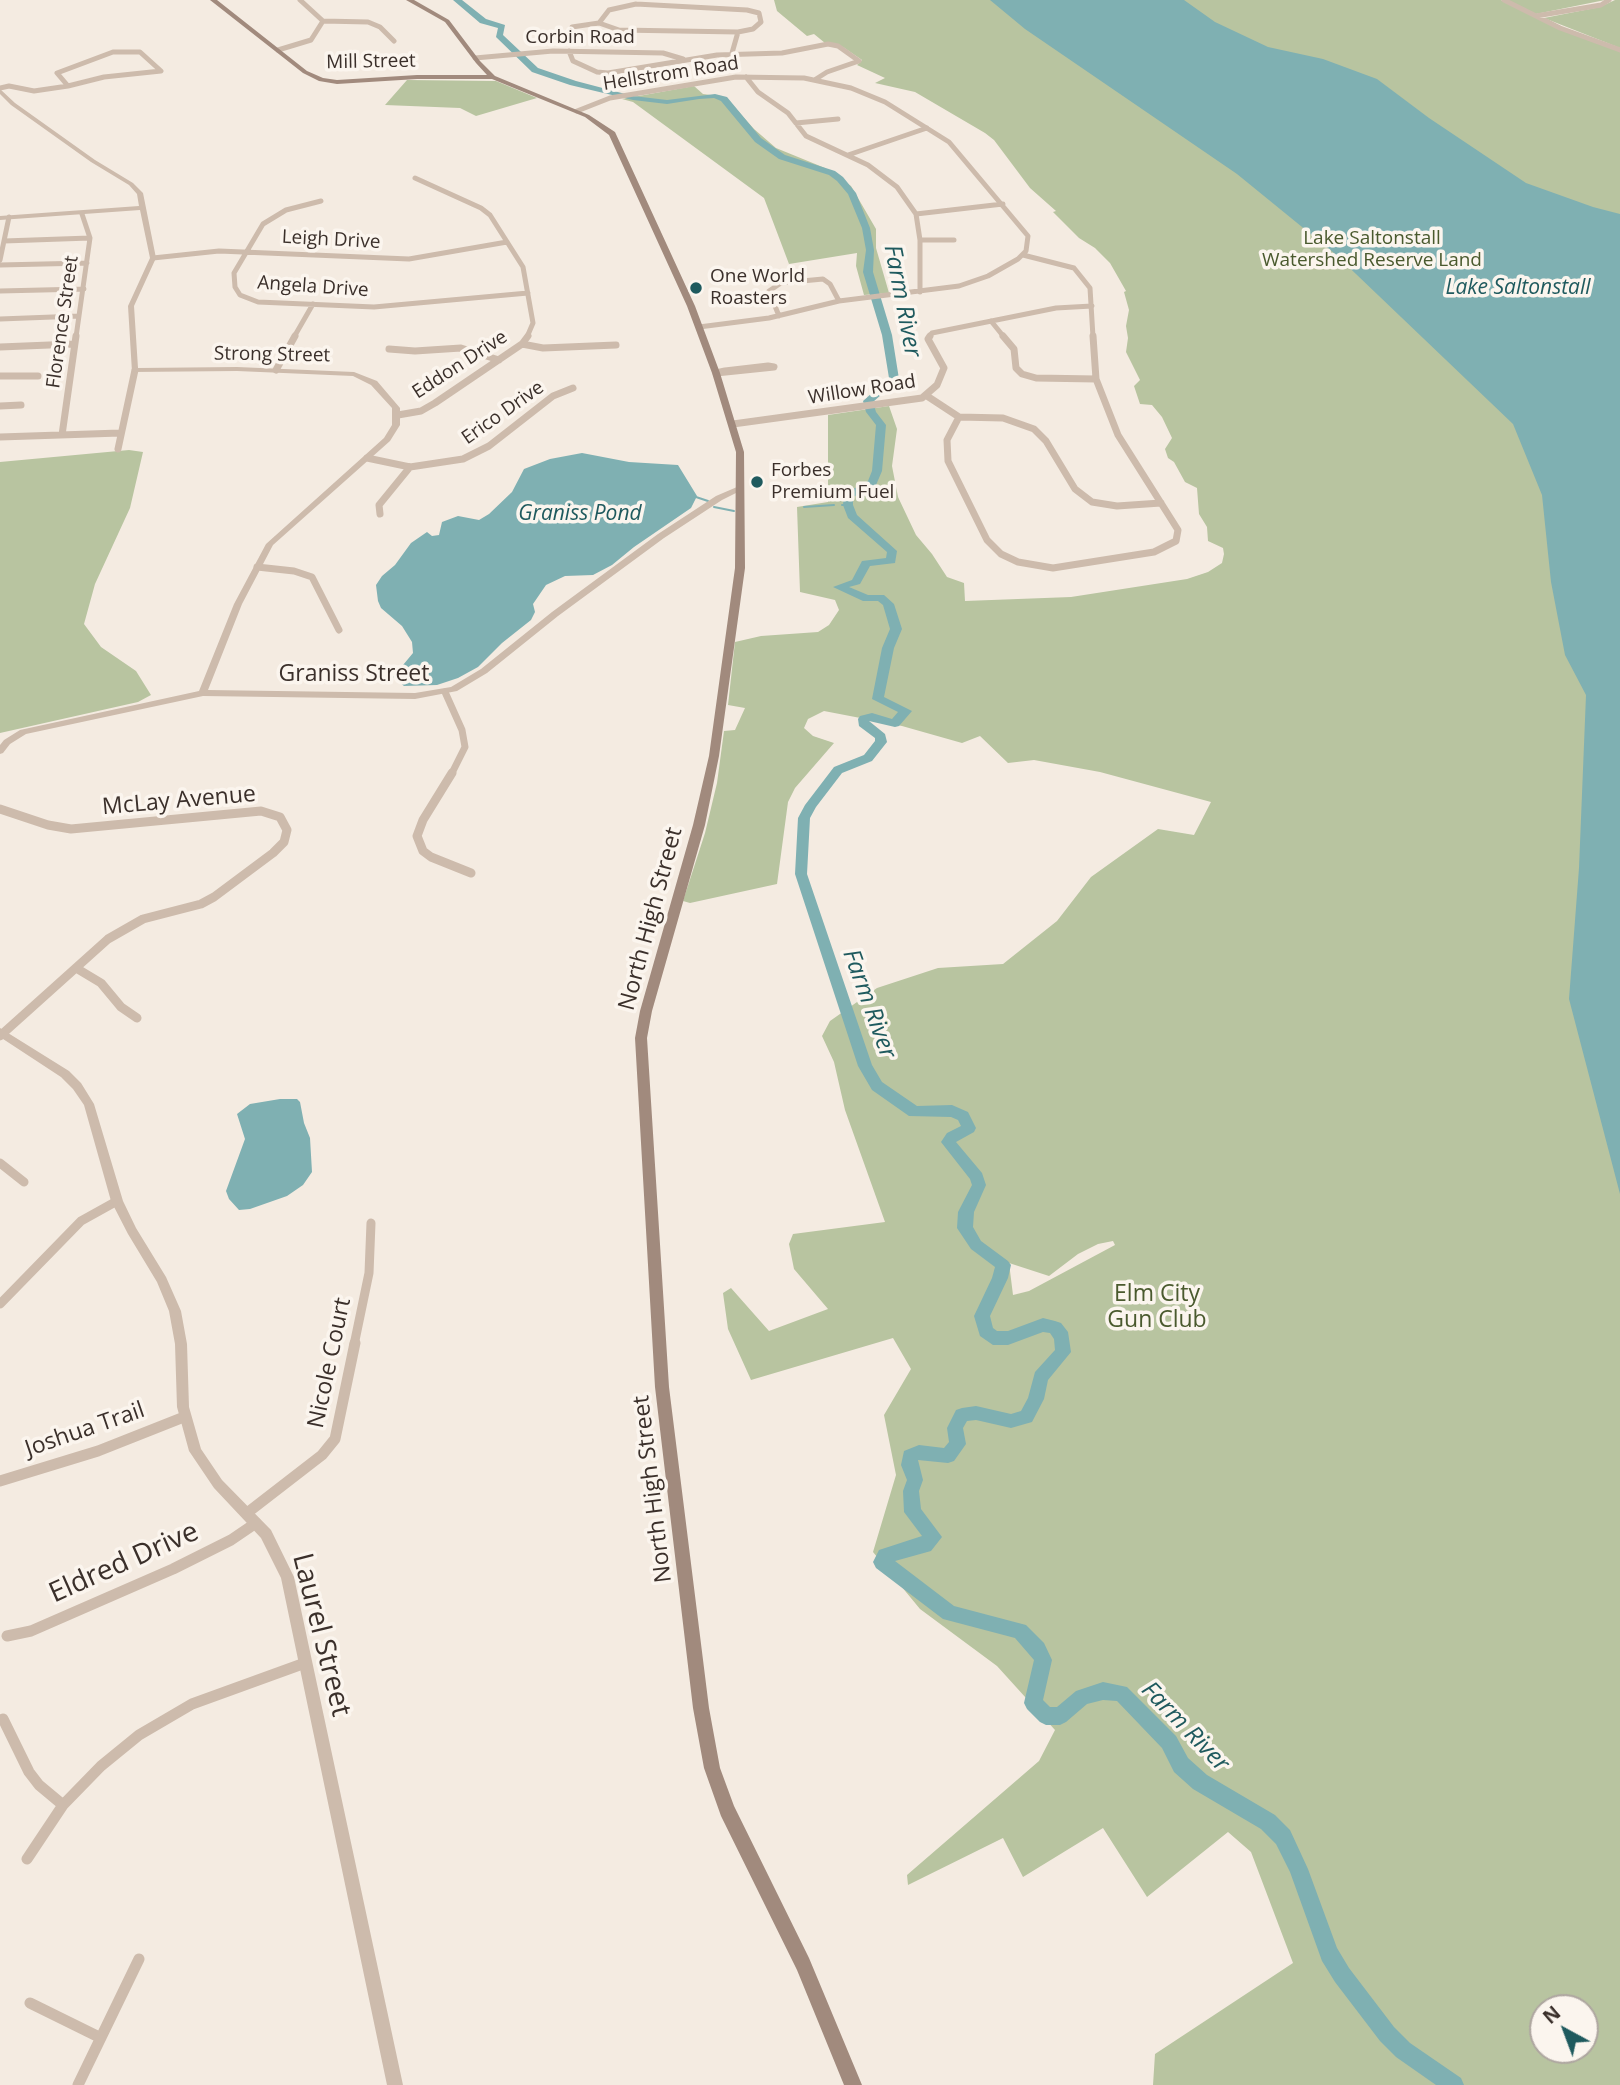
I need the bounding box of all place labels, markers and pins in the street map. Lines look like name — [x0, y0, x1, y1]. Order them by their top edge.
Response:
place label: One World Roasters — [710, 266, 805, 310]
marker: One World Roasters — [688, 280, 704, 296]
place label: Forbes Premium Fuel — [771, 460, 894, 504]
marker: Forbes Premium Fuel — [749, 474, 765, 490]

